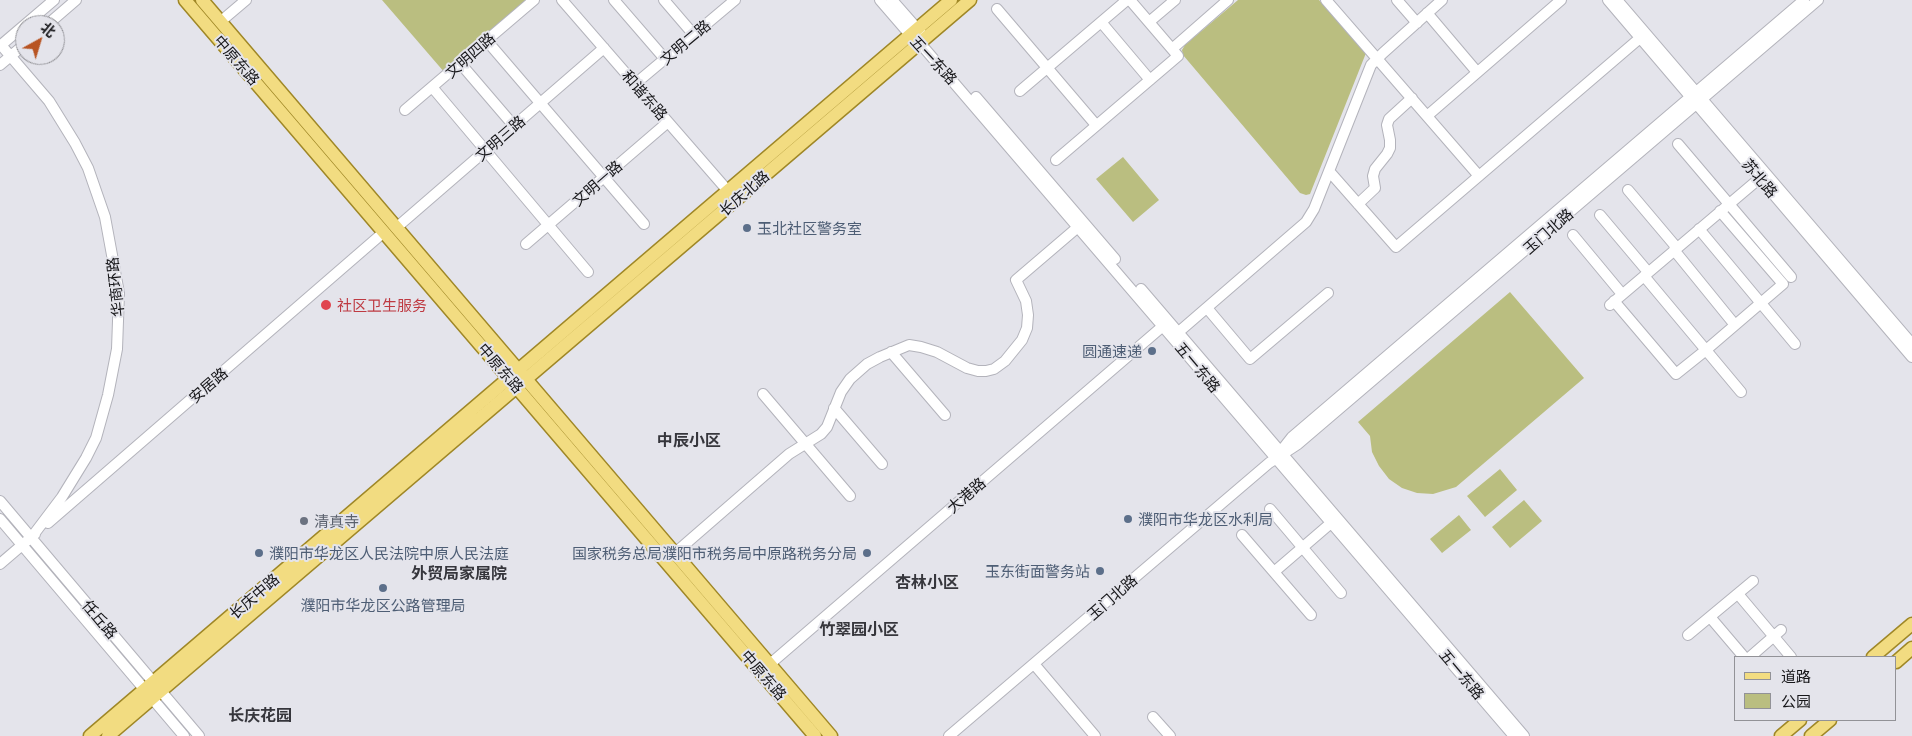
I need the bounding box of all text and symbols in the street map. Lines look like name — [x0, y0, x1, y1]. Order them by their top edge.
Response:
north arrow — [15, 15, 65, 65]
street label: 文明二路 — [656, 16, 714, 68]
text: 北 — [37, 17, 61, 41]
street label: 文明四路 — [441, 29, 499, 81]
street label: 中原东路 — [211, 31, 263, 89]
street label: 五一东路 — [907, 32, 961, 88]
street label: 和谐东路 — [619, 66, 671, 124]
street label: 文明三路 — [471, 112, 529, 164]
street label: 苏北路 — [1739, 155, 1781, 201]
street label: 文明一路 — [568, 157, 626, 209]
street label: 长庆北路 — [715, 167, 773, 219]
street label: 玉门北路 — [1519, 205, 1577, 257]
place label: 玉北社区警务室 — [757, 219, 862, 237]
marker: 玉北社区警务室 — [741, 222, 753, 234]
street label: 华商环路 — [103, 256, 127, 318]
place label: 社区卫生服务 — [337, 296, 427, 314]
marker: 社区卫生服务 — [319, 298, 333, 312]
street label: 五一东路 — [1172, 338, 1224, 396]
street label: 中原东路 — [475, 339, 527, 397]
place label: 圆通速递 — [1082, 342, 1142, 360]
marker: 圆通速递 — [1146, 345, 1158, 357]
street label: 安居路 — [185, 363, 231, 407]
district label: 中辰小区 — [657, 430, 721, 450]
street label: 大港路 — [943, 473, 989, 517]
place label: 濮阳市华龙区水利局 — [1138, 510, 1273, 528]
place label: 清真寺 — [314, 512, 359, 530]
marker: 濮阳市华龙区水利局 — [1122, 513, 1134, 525]
marker: 清真寺 — [298, 515, 310, 527]
place label: 濮阳市华龙区人民法院中原人民法庭 — [269, 544, 509, 562]
place label: 国家税务总局濮阳市税务局中原路税务分局 — [572, 544, 857, 562]
marker: 濮阳市华龙区人民法院中原人民法庭 — [253, 547, 265, 559]
marker: 国家税务总局濮阳市税务局中原路税务分局 — [861, 547, 873, 559]
place label: 玉东街面警务站 — [985, 562, 1090, 580]
district label: 外贸局家属院 — [411, 563, 507, 583]
marker: 玉东街面警务站 — [1094, 565, 1106, 577]
street label: 长庆中路 — [225, 570, 283, 622]
street label: 玉门北路 — [1083, 571, 1141, 623]
district label: 杏林小区 — [895, 572, 959, 592]
marker: 濮阳市华龙区公路管理局 — [377, 582, 389, 594]
street label: 任丘路 — [79, 596, 121, 642]
place label: 濮阳市华龙区公路管理局 — [301, 596, 465, 614]
district label: 竹翠园小区 — [819, 619, 899, 639]
street label: 五一东路 — [1436, 645, 1488, 703]
street label: 中原东路 — [738, 646, 790, 704]
legend — [1734, 656, 1897, 721]
text: 道路 — [1781, 665, 1811, 686]
text: 公园 — [1781, 690, 1811, 711]
district label: 长庆花园 — [228, 705, 292, 725]

